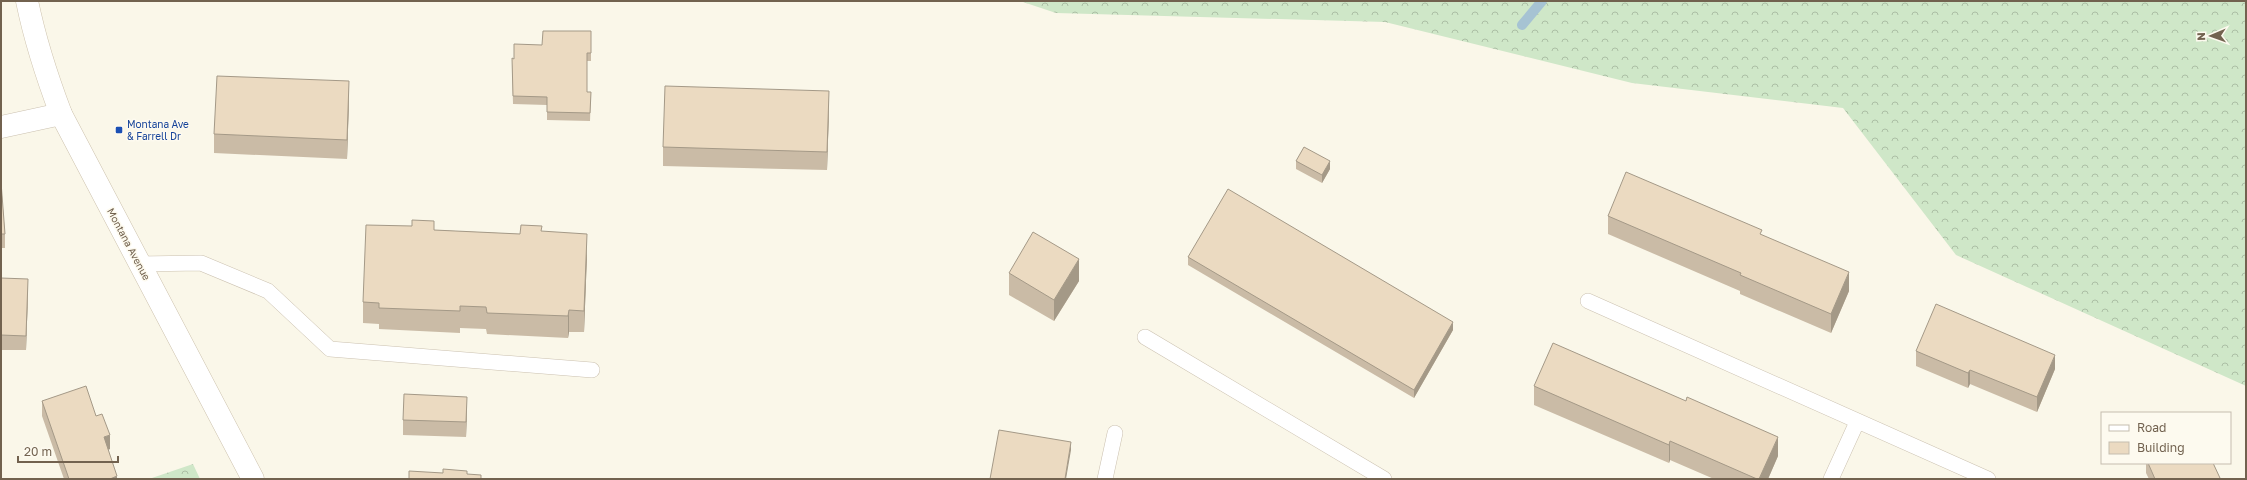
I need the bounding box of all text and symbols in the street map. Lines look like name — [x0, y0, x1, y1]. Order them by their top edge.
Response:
north arrow — [2191, 16, 2231, 56]
text: N — [2194, 32, 2207, 41]
place label: Montana Ave & Farrell Dr — [127, 118, 189, 142]
marker: Montana Ave & Farrell Dr — [114, 125, 124, 135]
street label: Montana Avenue — [105, 206, 153, 282]
legend — [2101, 412, 2231, 464]
text: Road — [2137, 420, 2166, 435]
scale bar — [18, 438, 118, 464]
text: Building — [2137, 440, 2185, 455]
text: 20 m — [24, 444, 52, 459]

